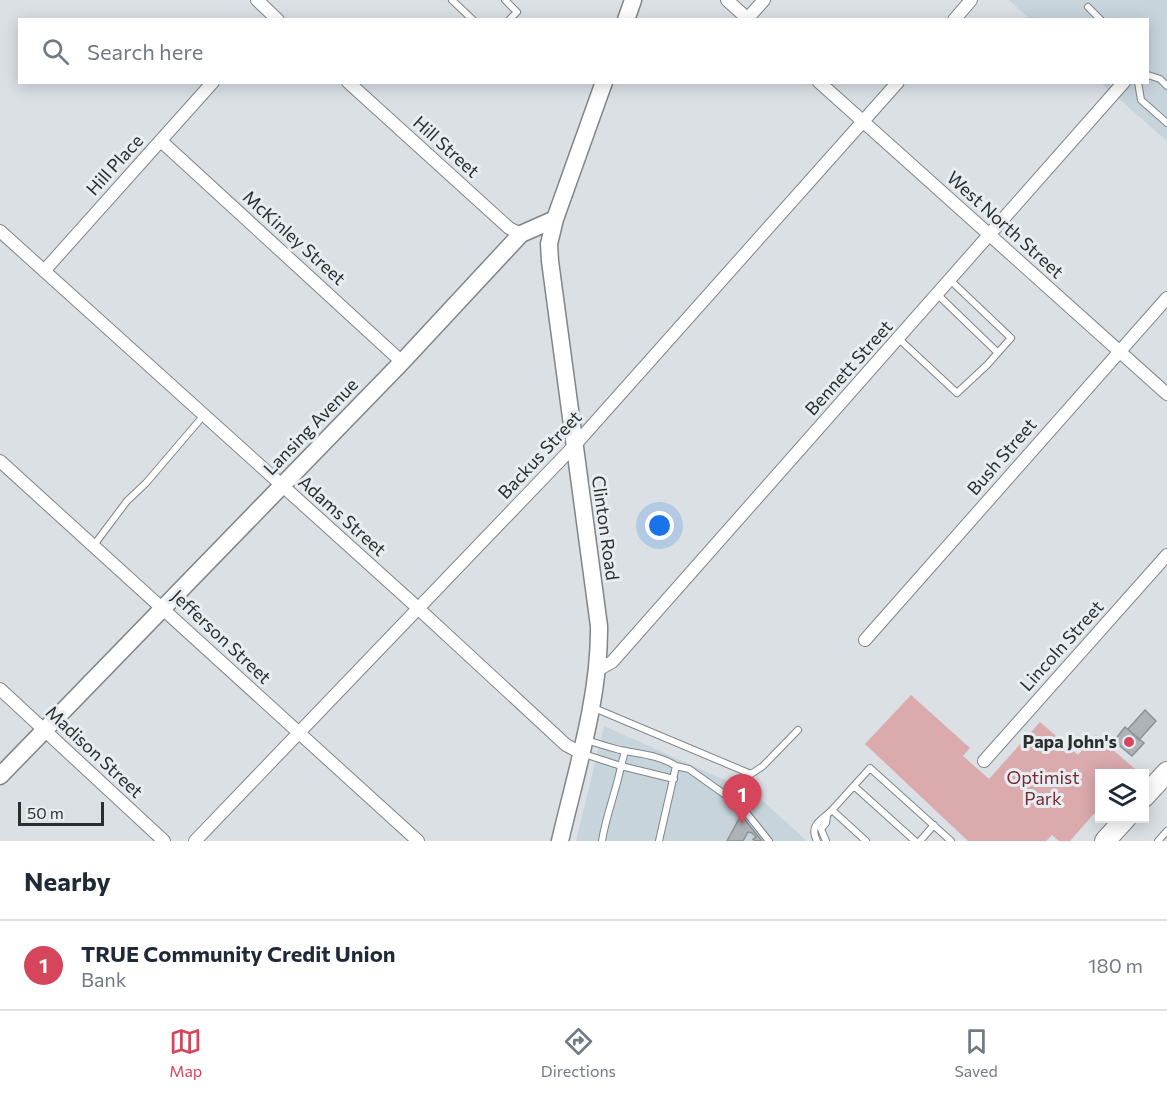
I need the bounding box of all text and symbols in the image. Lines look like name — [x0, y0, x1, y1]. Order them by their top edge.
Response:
search box — [18, 18, 1149, 84]
icon: search — [39, 35, 72, 68]
text: Search here — [87, 38, 203, 65]
street label: Hill Street — [409, 111, 484, 182]
street label: Hill Place — [81, 129, 147, 199]
street label: West North Street — [943, 166, 1068, 282]
street label: McKinley Street — [239, 185, 351, 289]
street label: Bennett Street — [800, 315, 897, 419]
street label: Lansing Avenue — [258, 373, 362, 479]
street label: Backus Street — [493, 406, 586, 503]
street label: Bush Street — [962, 413, 1041, 499]
street label: Adams Street — [294, 470, 391, 560]
street label: Clinton Road — [588, 474, 624, 582]
your location — [645, 511, 674, 540]
street label: Jefferson Street — [167, 585, 276, 688]
street label: Lincoln Street — [1015, 596, 1108, 695]
street label: Madison Street — [41, 701, 148, 802]
place label: Papa John's — [1022, 730, 1117, 752]
marker: Papa John's — [1122, 735, 1136, 749]
park label: Optimist Park — [1006, 766, 1080, 809]
map controls — [1095, 769, 1149, 823]
button: layers — [1095, 769, 1149, 823]
pin: 1 — [722, 774, 762, 824]
scale bar — [18, 799, 104, 826]
text: 50 m — [27, 803, 64, 822]
text: Nearby — [24, 865, 111, 896]
text: TRUE Community Credit Union — [81, 940, 396, 967]
text: 1 — [39, 953, 48, 977]
text: 180 m — [1088, 953, 1143, 977]
text: Bank — [81, 967, 127, 991]
tab: Map — [169, 1025, 202, 1080]
tab: Directions — [541, 1025, 616, 1080]
tab: Saved — [954, 1025, 998, 1080]

